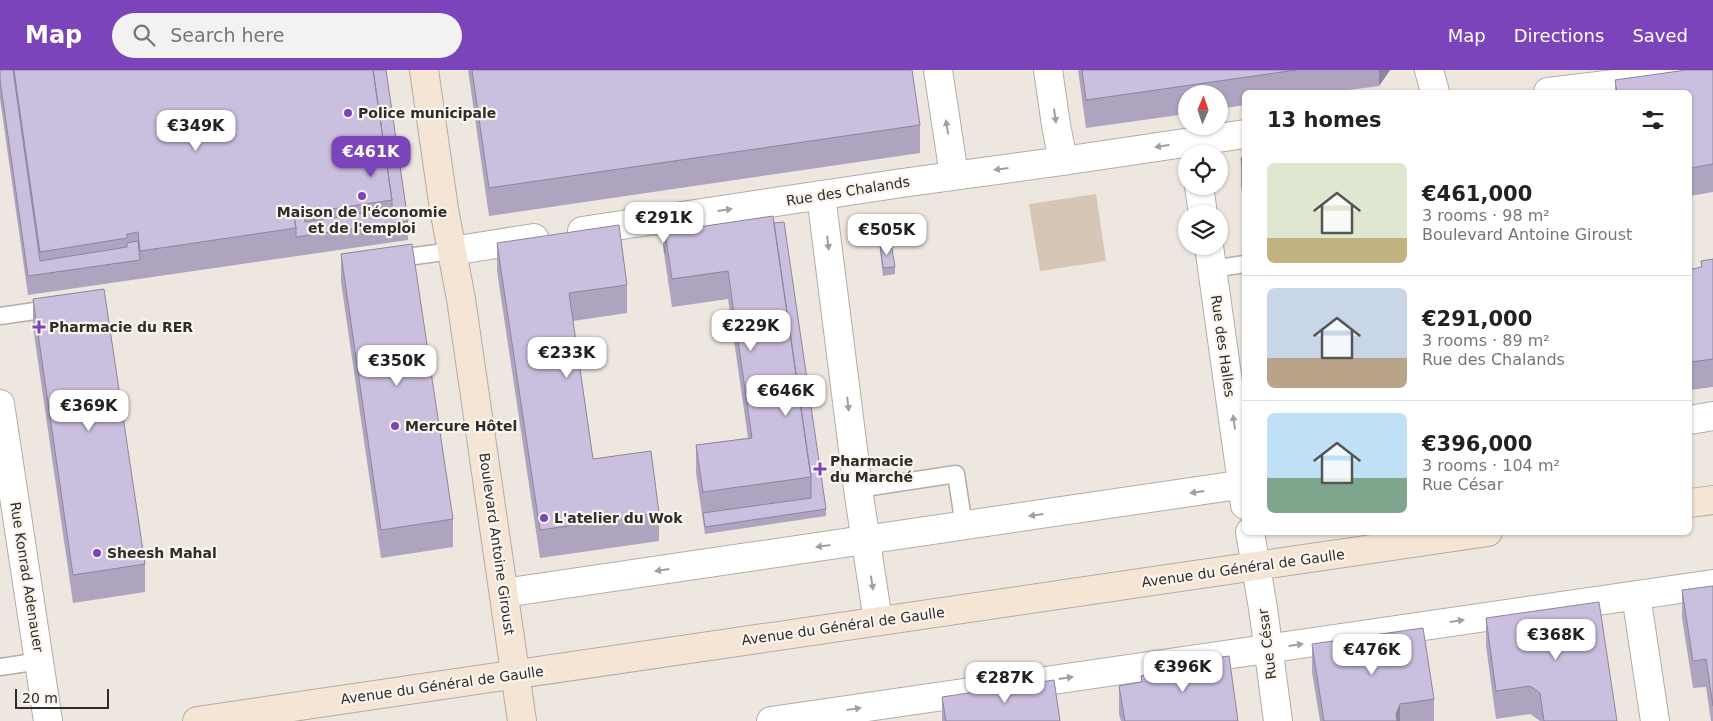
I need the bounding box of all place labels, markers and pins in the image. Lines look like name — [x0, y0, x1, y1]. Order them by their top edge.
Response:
place label: Police municipale — [358, 105, 496, 121]
marker: Police municipale — [342, 107, 354, 119]
pin: €349K — [161, 109, 231, 152]
pin: €461K — [336, 136, 406, 178]
marker: Maison de l'économie et de l'emploi — [356, 190, 368, 202]
pin: €291K — [629, 202, 699, 244]
place label: Maison de l'économie et de l'emploi — [277, 204, 447, 236]
pin: €505K — [852, 214, 922, 256]
pin: €229K — [716, 310, 786, 352]
place label: Pharmacie du RER — [49, 319, 193, 335]
marker: Pharmacie du RER — [33, 321, 45, 333]
pin: €233K — [532, 336, 602, 379]
pin: €350K — [362, 344, 432, 387]
pin: €646K — [751, 374, 821, 417]
pin: €369K — [54, 390, 124, 432]
place label: Mercure Hôtel — [405, 418, 517, 434]
marker: Mercure Hôtel — [389, 420, 401, 432]
place label: Pharmacie du Marché — [830, 453, 913, 485]
marker: Pharmacie du Marché — [814, 463, 826, 475]
place label: L'atelier du Wok — [554, 510, 683, 526]
marker: L'atelier du Wok — [538, 512, 550, 524]
place label: Sheesh Mahal — [107, 545, 217, 561]
marker: Sheesh Mahal — [91, 547, 103, 559]
pin: €368K — [1521, 618, 1591, 661]
pin: €476K — [1337, 634, 1407, 676]
pin: €396K — [1148, 650, 1218, 693]
pin: €287K — [970, 662, 1040, 704]

